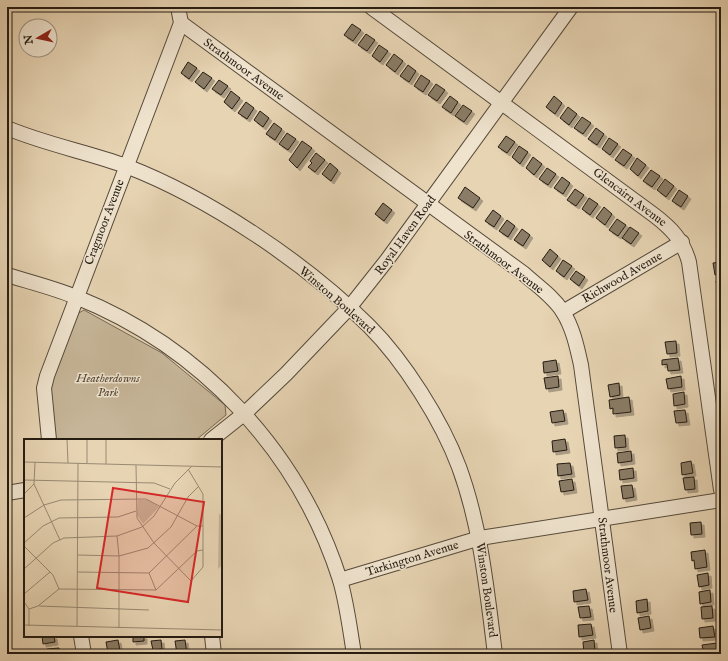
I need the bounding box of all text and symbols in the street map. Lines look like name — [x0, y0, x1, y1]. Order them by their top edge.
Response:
north arrow — [18, 18, 58, 58]
text: N — [21, 33, 37, 46]
street label: Strathmoor Avenue — [200, 35, 287, 104]
street label: Glencairn Avenue — [590, 165, 670, 230]
street label: Cragmoor Avenue — [81, 177, 128, 267]
street label: Royal Haven Road — [372, 192, 440, 278]
street label: Strathmoor Avenue — [461, 227, 547, 298]
street label: Richwood Avenue — [580, 248, 665, 306]
street label: Winston Boulevard — [296, 263, 378, 338]
park label: Heatherdowns Park — [75, 371, 140, 400]
inset map — [24, 439, 222, 637]
street label: Strathmoor Avenue — [594, 516, 621, 614]
street label: Tarkington Avenue — [364, 537, 461, 580]
street label: Winston Boulevard — [472, 542, 501, 639]

